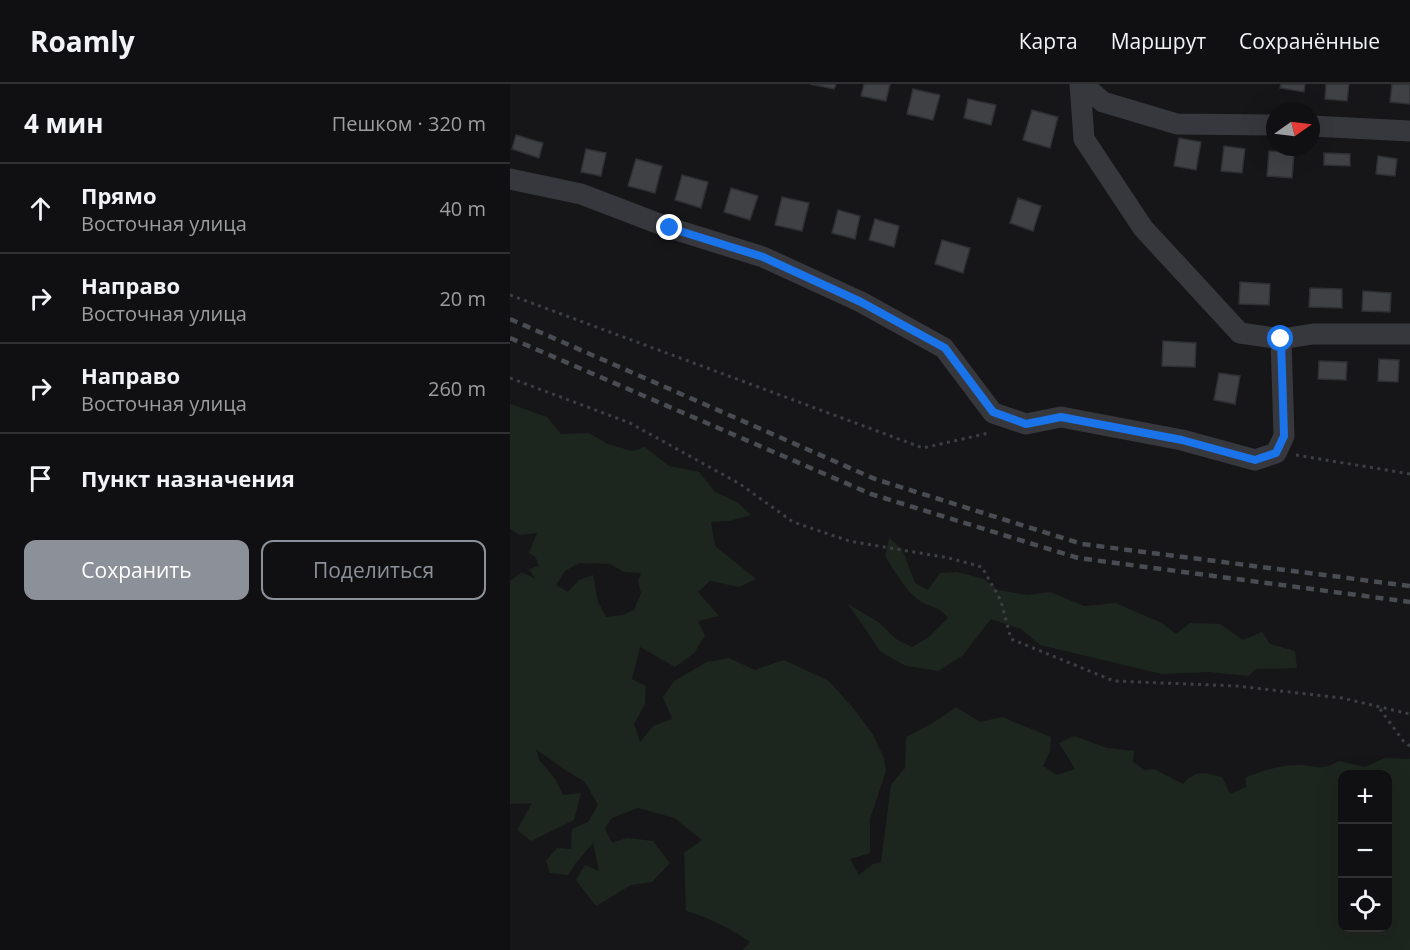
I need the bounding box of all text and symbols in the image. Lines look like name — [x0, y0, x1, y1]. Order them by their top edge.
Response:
text: Roamly — [30, 22, 135, 60]
text: Карта — [1019, 27, 1078, 55]
text: Маршрут — [1111, 27, 1206, 55]
text: Сохранённые — [1239, 27, 1380, 55]
north arrow — [1266, 102, 1320, 156]
text: 4 мин — [24, 105, 104, 141]
text: Пешком · 320 m — [332, 110, 486, 137]
text: Прямо — [81, 180, 157, 210]
icon: ahead — [24, 192, 57, 225]
text: 40 m — [439, 195, 486, 222]
text: Восточная улица — [81, 210, 247, 237]
route end — [656, 214, 682, 240]
text: Направо — [81, 270, 180, 300]
icon: right — [24, 282, 57, 315]
text: 20 m — [439, 285, 486, 312]
text: Восточная улица — [81, 300, 247, 327]
route start — [1267, 325, 1293, 351]
text: Направо — [81, 360, 180, 390]
icon: right — [24, 372, 57, 405]
text: 260 m — [428, 375, 486, 402]
text: Восточная улица — [81, 390, 247, 417]
icon: arrive — [24, 462, 57, 495]
text: Пункт назначения — [81, 463, 295, 493]
button: Сохранить — [24, 540, 249, 600]
button: Поделиться — [261, 540, 486, 600]
map controls — [1338, 770, 1392, 932]
button: + — [1338, 770, 1392, 824]
button: − — [1338, 824, 1392, 878]
button: locate — [1338, 878, 1392, 932]

